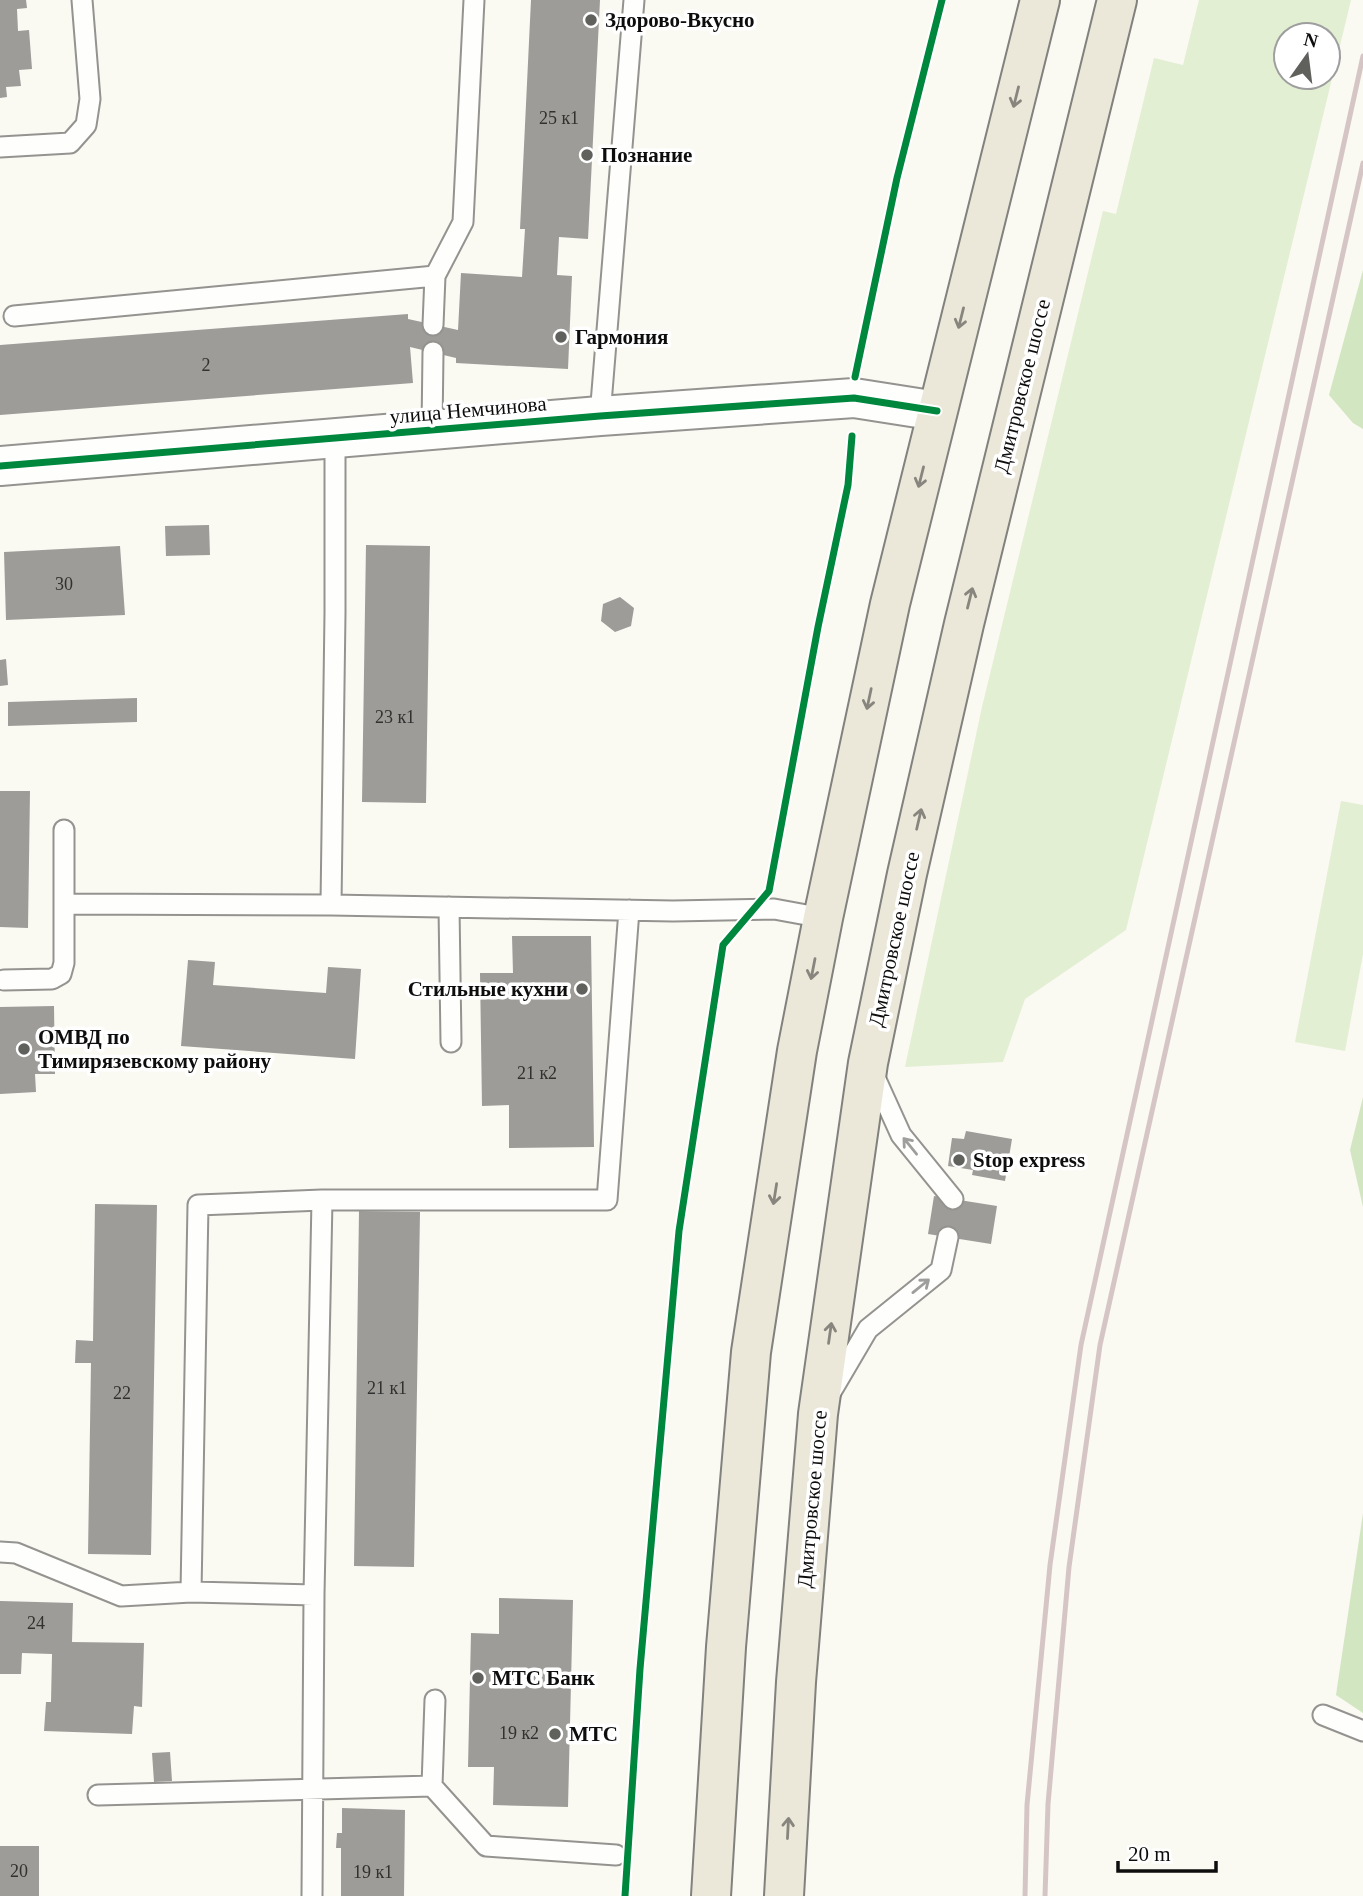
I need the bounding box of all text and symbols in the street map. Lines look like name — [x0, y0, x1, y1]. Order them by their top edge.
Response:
place label: Здорово-Вкусно — [605, 8, 755, 32]
marker: Здорово-Вкусно — [583, 12, 599, 28]
north arrow — [1272, 21, 1342, 91]
text: N — [1302, 28, 1320, 52]
one-way arrow — [1009, 85, 1022, 108]
house number: 25 к1 — [539, 108, 579, 128]
place label: Познание — [601, 143, 692, 167]
marker: Познание — [579, 147, 595, 163]
street label: Дмитровское шоссе — [989, 297, 1055, 475]
one-way arrow — [954, 306, 967, 329]
place label: Гармония — [575, 325, 668, 349]
marker: Гармония — [553, 329, 569, 345]
house number: 2 — [202, 355, 211, 375]
street label: улица Немчинова — [389, 391, 548, 429]
one-way arrow — [914, 465, 927, 488]
house number: 30 — [55, 574, 73, 594]
one-way arrow — [964, 587, 977, 609]
one-way arrow — [862, 687, 876, 710]
house number: 23 к1 — [375, 707, 415, 727]
one-way arrow — [913, 808, 926, 831]
street label: Дмитровское шоссе — [864, 849, 924, 1029]
one-way arrow — [805, 958, 819, 980]
place label: Стильные кухни — [408, 977, 568, 1001]
marker: Стильные кухни — [574, 981, 590, 997]
place label: ОМВД по Тимирязевскому району — [38, 1025, 272, 1073]
marker: ОМВД по Тимирязевскому району — [16, 1041, 32, 1057]
house number: 21 к2 — [517, 1063, 557, 1083]
one-way arrow — [903, 1138, 918, 1156]
place label: Stop express — [973, 1148, 1085, 1172]
marker: Stop express — [951, 1152, 967, 1168]
one-way arrow — [768, 1182, 781, 1205]
one-way arrow — [911, 1279, 929, 1294]
one-way arrow — [824, 1322, 837, 1345]
house number: 21 к1 — [367, 1378, 407, 1398]
house number: 22 — [113, 1383, 131, 1403]
street label: Дмитровское шоссе — [792, 1409, 832, 1589]
house number: 24 — [27, 1613, 45, 1633]
place label: МТС Банк — [492, 1666, 596, 1690]
marker: МТС Банк — [470, 1670, 486, 1686]
place label: МТС — [569, 1722, 618, 1746]
house number: 19 к2 — [499, 1723, 539, 1743]
marker: МТС — [547, 1726, 563, 1742]
one-way arrow — [782, 1817, 795, 1840]
scale bar — [1118, 1829, 1216, 1873]
text: 20 m — [1128, 1842, 1171, 1866]
house number: 20 — [10, 1861, 28, 1881]
house number: 19 к1 — [353, 1862, 393, 1882]

